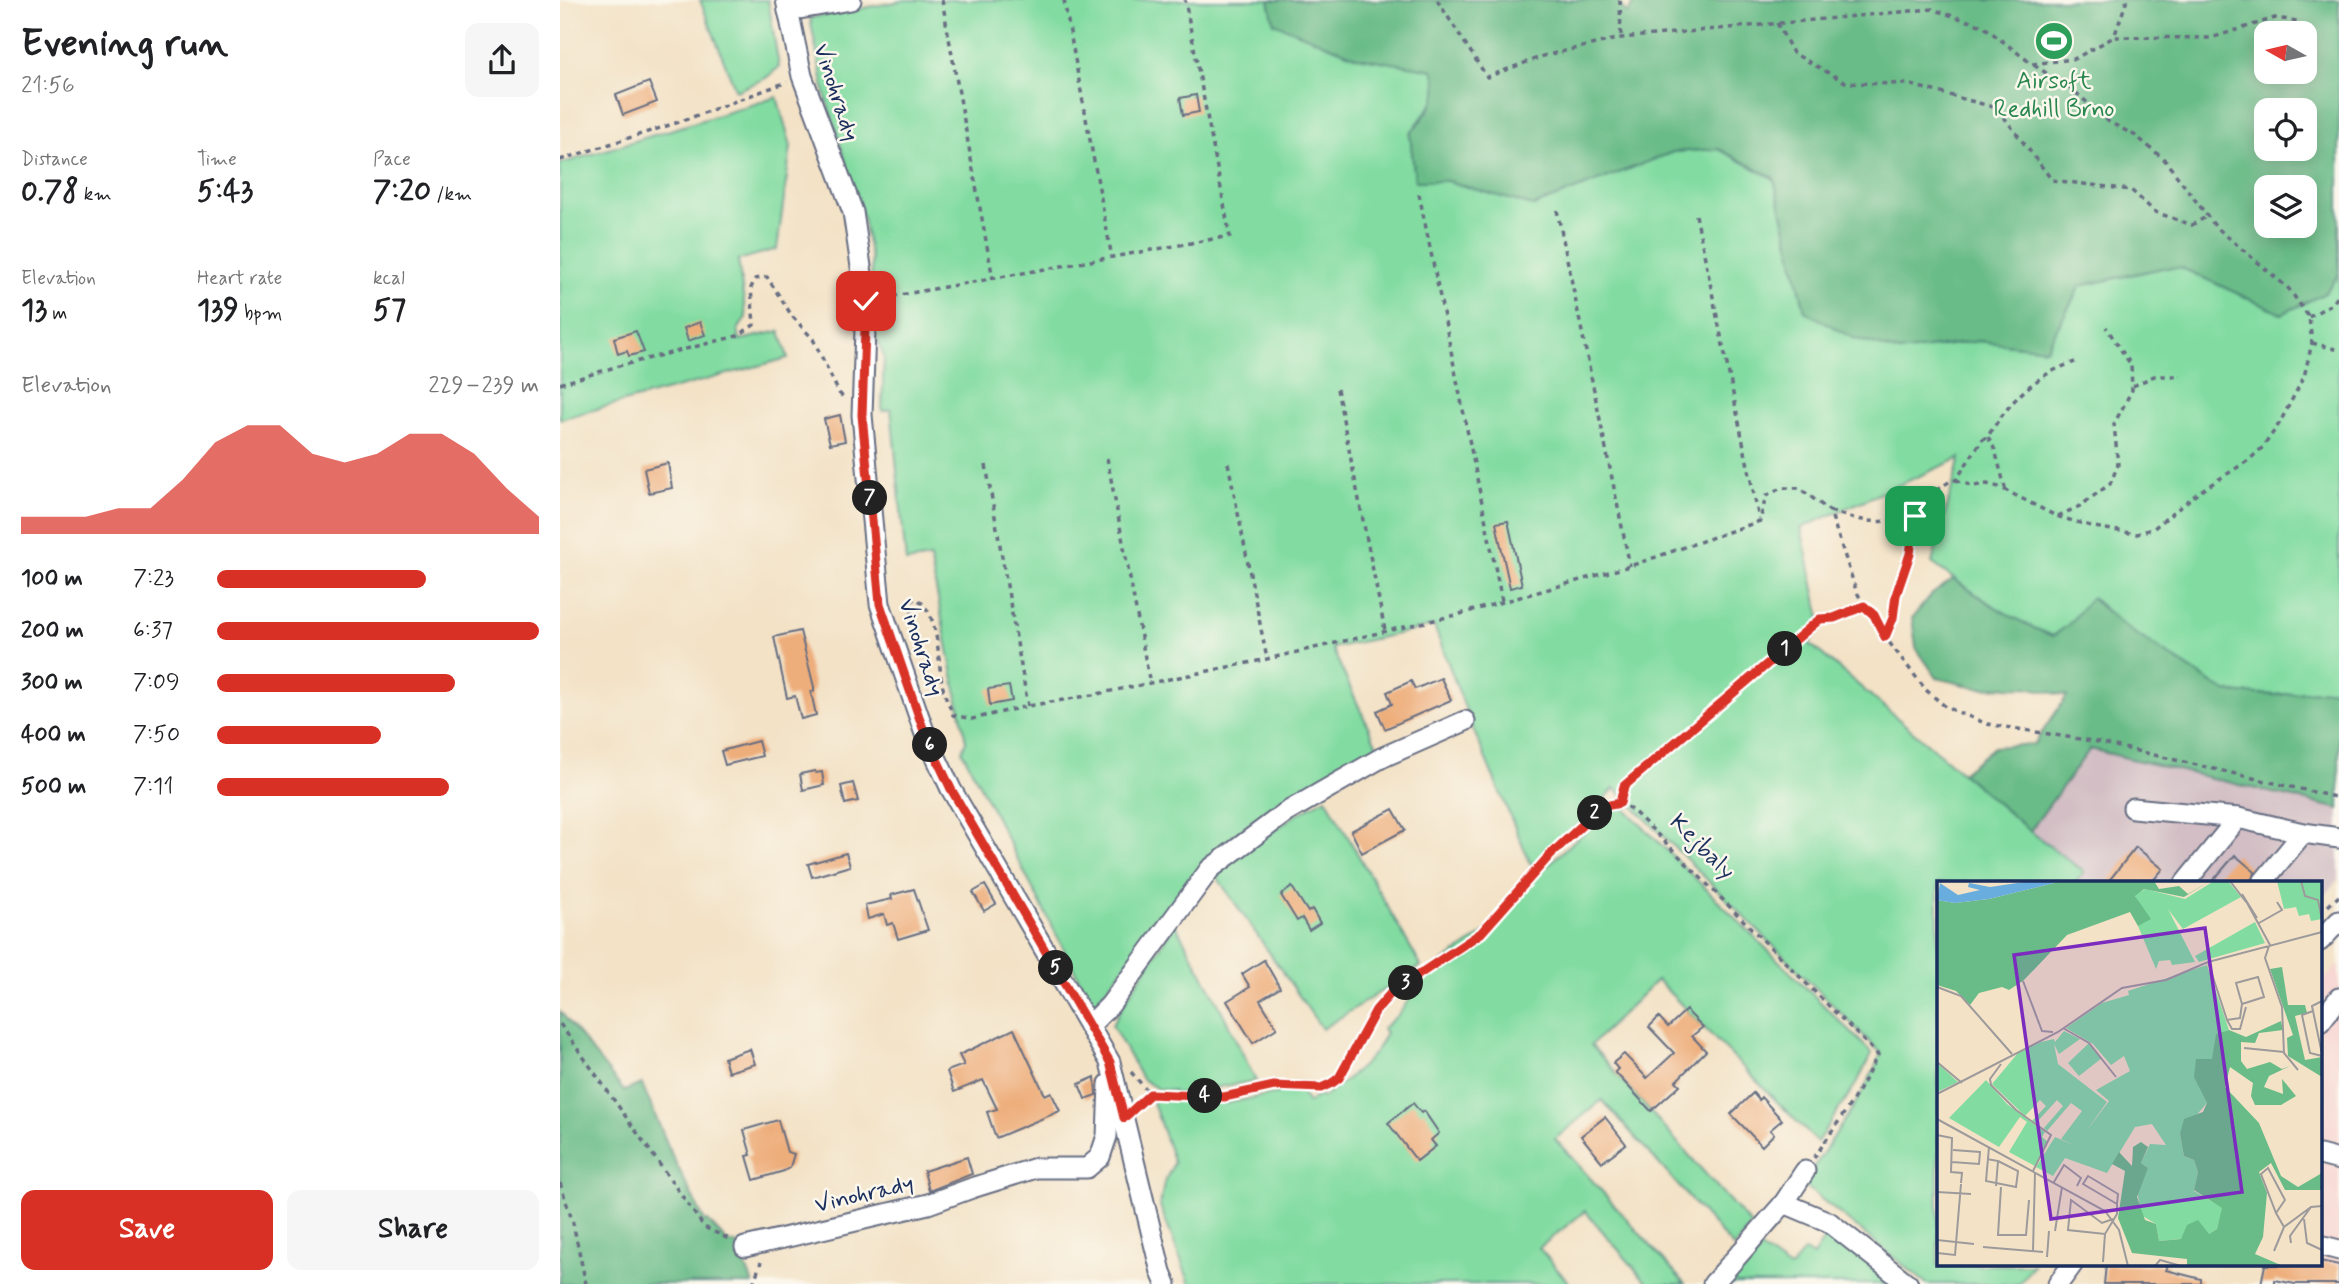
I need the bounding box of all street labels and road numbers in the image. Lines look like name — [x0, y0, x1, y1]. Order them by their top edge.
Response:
street label: Vinohrady — [805, 40, 866, 145]
street label: Vinohrady — [890, 595, 951, 700]
street label: Kejbaly — [1662, 807, 1742, 887]
street label: Vinohrady — [812, 1168, 917, 1221]

